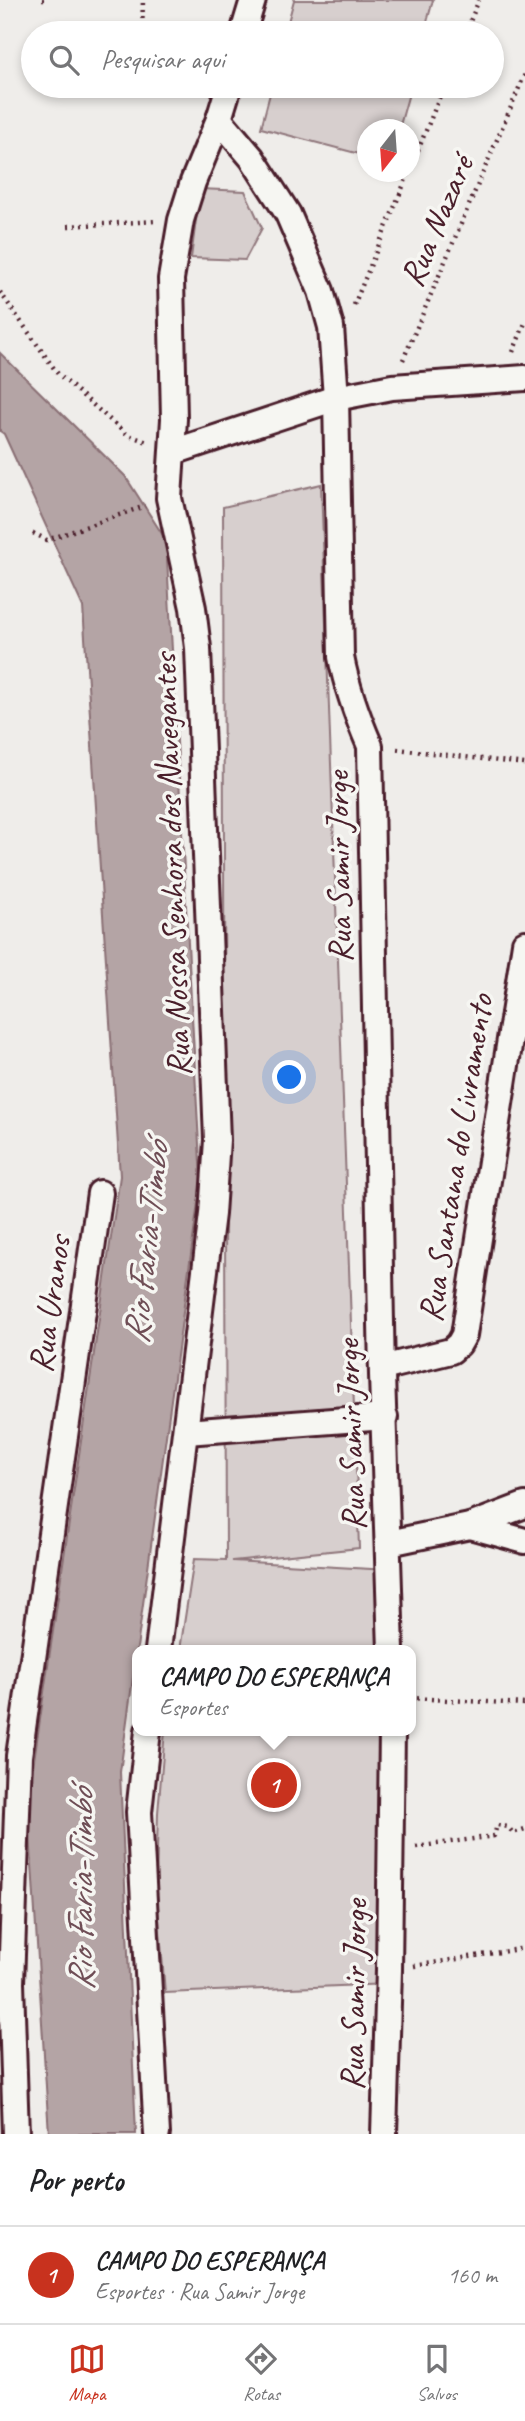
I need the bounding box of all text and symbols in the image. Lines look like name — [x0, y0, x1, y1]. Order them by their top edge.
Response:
search box — [21, 21, 504, 98]
icon: search — [45, 41, 83, 79]
text: Pesquisar aqui — [101, 43, 225, 76]
north arrow — [357, 119, 420, 182]
street label: Rua Nazaré — [389, 144, 486, 293]
street label: Rua Nossa Senhora dos Navegantes — [142, 650, 201, 1077]
street label: Rua Samir Jorge — [314, 768, 363, 963]
street label: Rua Santana do Livramento — [407, 990, 504, 1325]
your location — [272, 1060, 306, 1094]
water label: Rio Faria-Timbó — [112, 1131, 180, 1346]
street label: Rua Uranos — [18, 1230, 82, 1375]
street label: Rua Samir Jorge — [325, 1336, 376, 1531]
popup — [132, 1645, 416, 1736]
text: CAMPO DO ESPERANÇA — [159, 1660, 389, 1693]
text: Esportes — [159, 1693, 227, 1722]
pin: 1 — [251, 1759, 297, 1811]
water label: Rio Faria-Timbó — [57, 1779, 104, 1991]
street label: Rua Samir Jorge — [329, 1896, 378, 2091]
text: Por perto — [28, 2161, 123, 2199]
text: CAMPO DO ESPERANÇA — [95, 2244, 324, 2277]
text: 1 — [46, 2261, 56, 2290]
text: 160 m — [448, 2261, 497, 2290]
text: Esportes · Rua Samir Jorge — [95, 2277, 304, 2306]
tab: Mapa — [68, 2340, 106, 2406]
tab: Rotas — [242, 2340, 280, 2406]
tab: Salvos — [417, 2340, 457, 2406]

